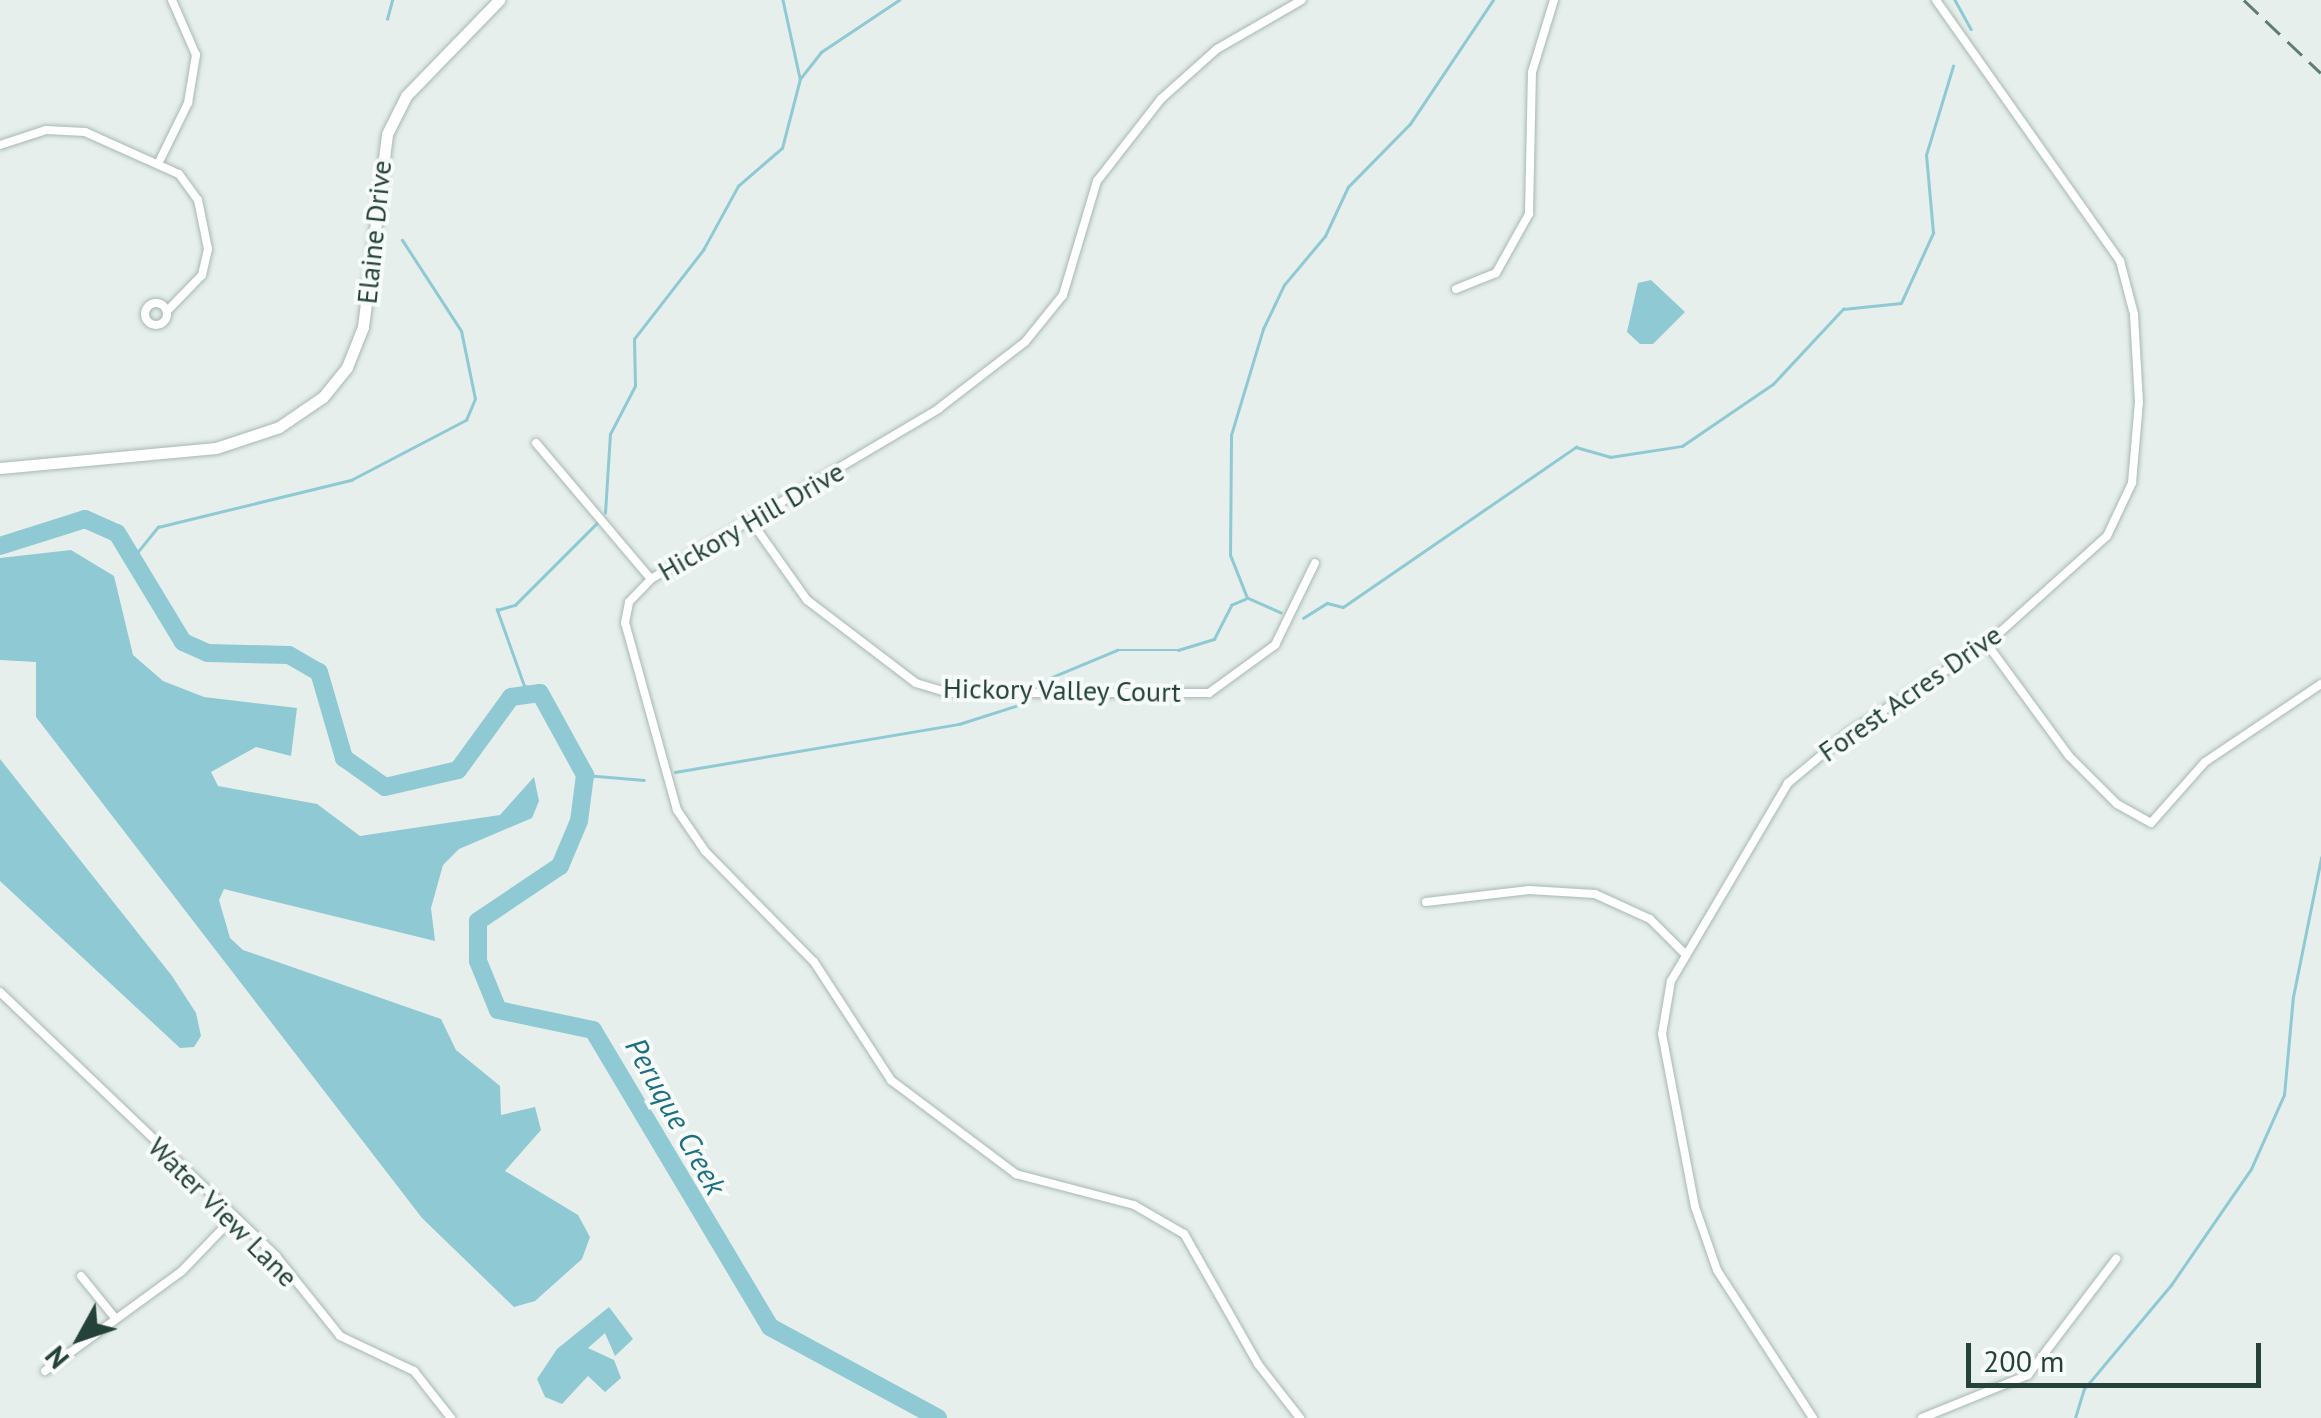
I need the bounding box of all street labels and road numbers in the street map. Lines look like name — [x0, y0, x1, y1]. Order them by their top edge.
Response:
street label: Elaine Drive — [350, 158, 398, 306]
street label: Hickory Hill Drive — [652, 454, 850, 588]
street label: Forest Acres Drive — [1812, 617, 2008, 769]
street label: Hickory Valley Court — [941, 671, 1183, 709]
street label: Water View Lane — [141, 1130, 305, 1294]

